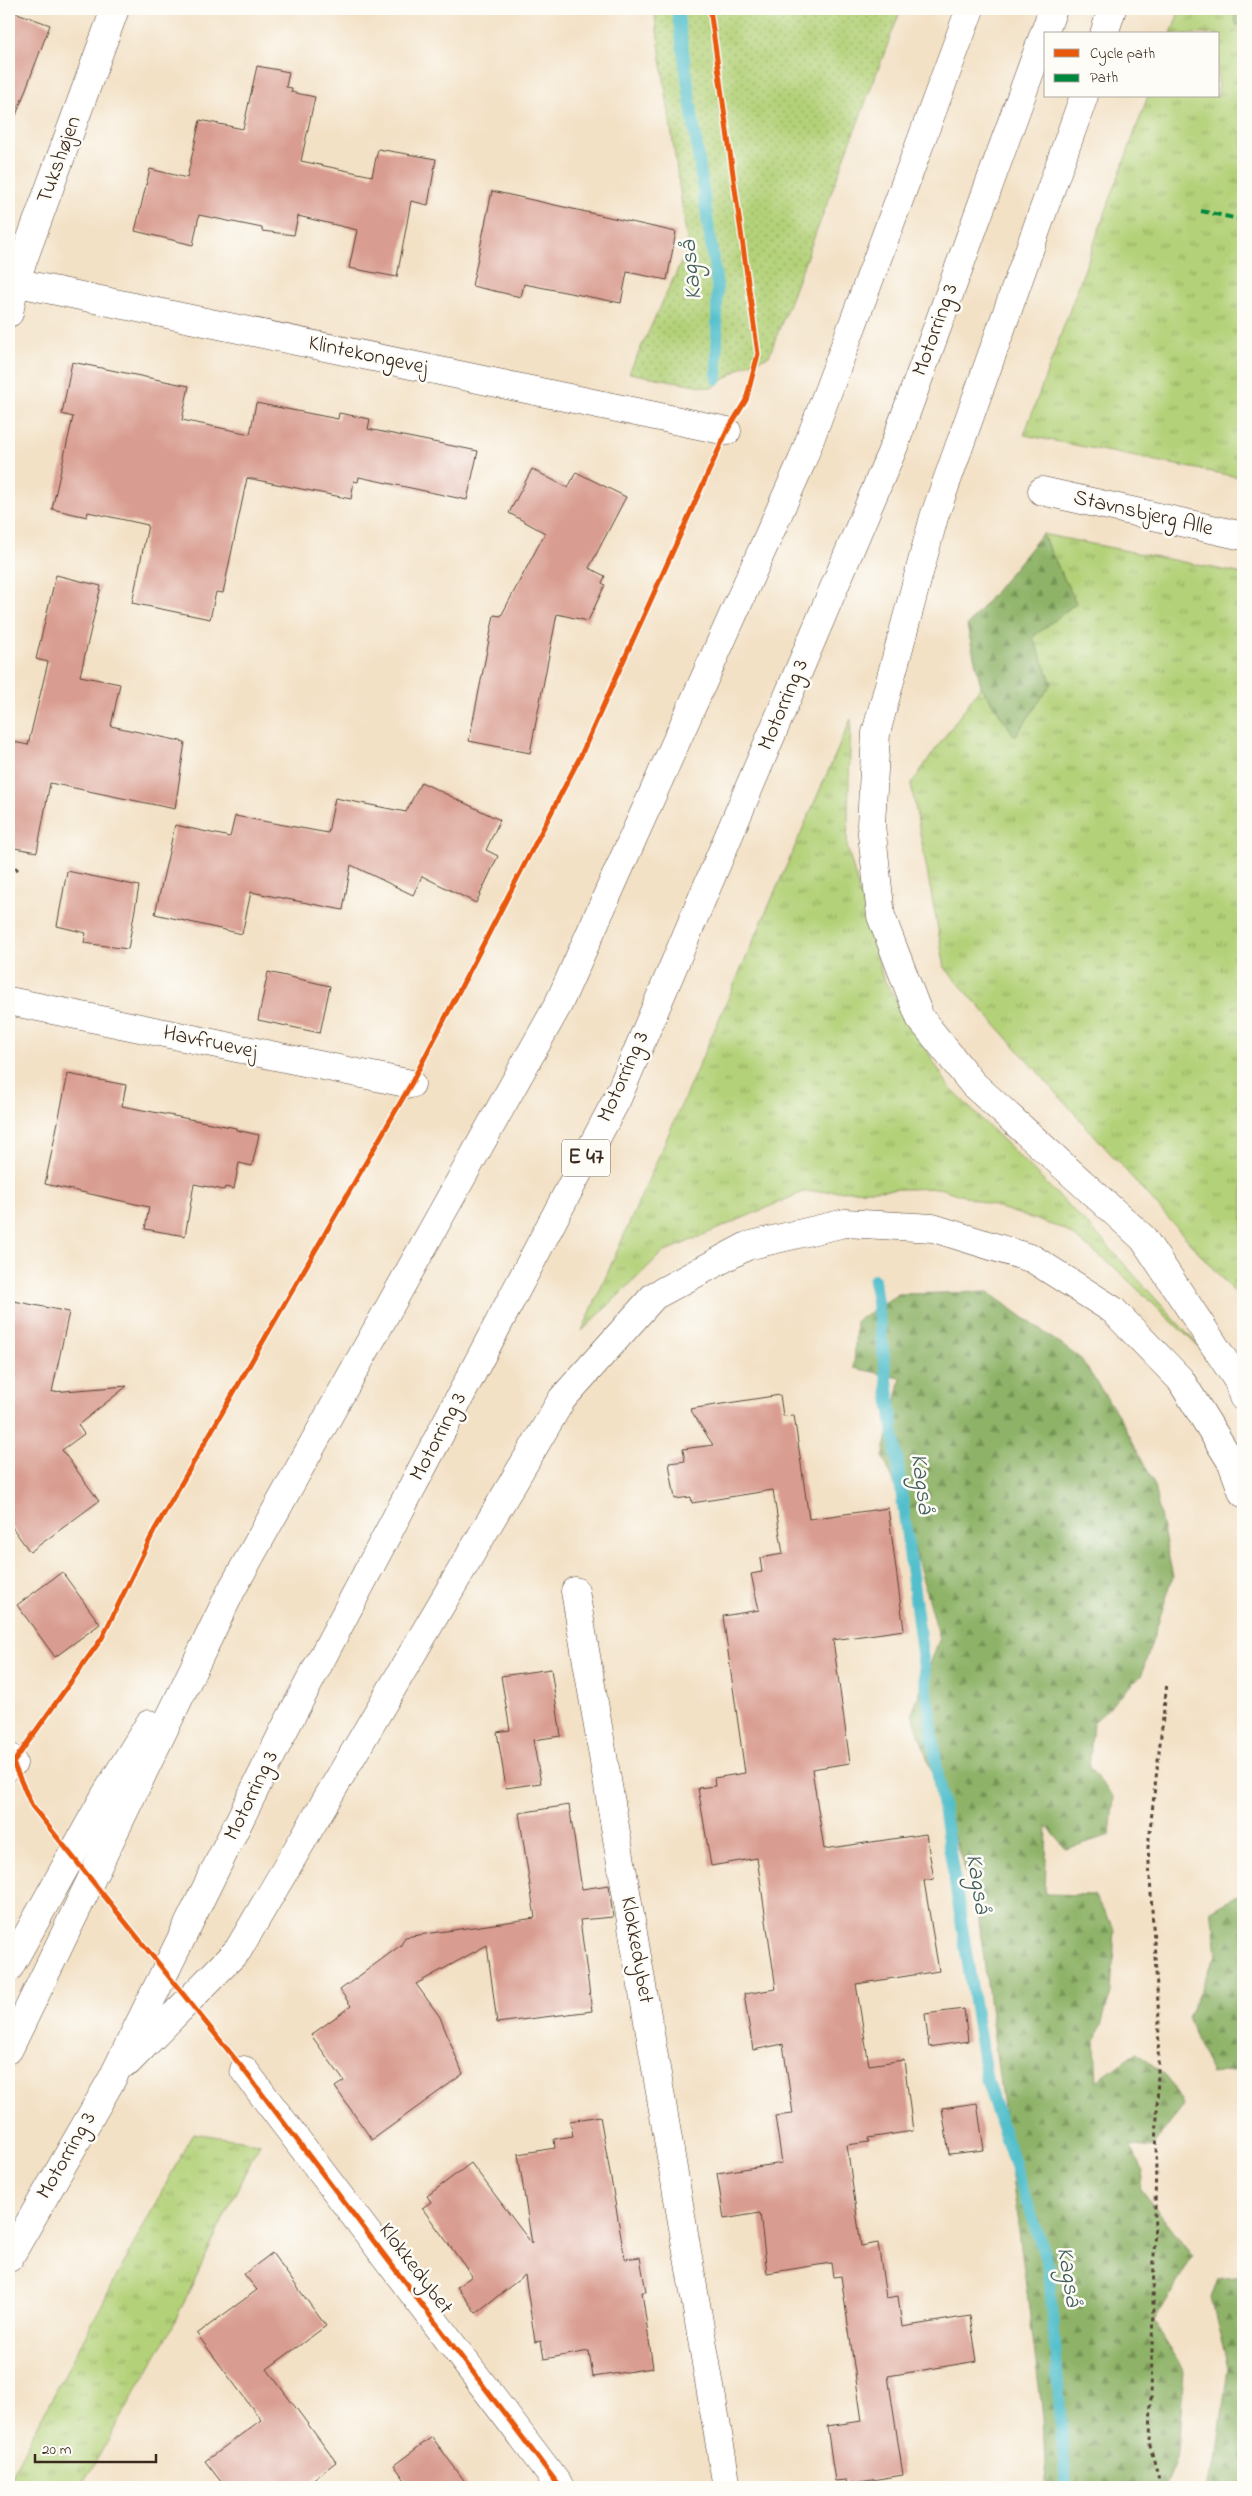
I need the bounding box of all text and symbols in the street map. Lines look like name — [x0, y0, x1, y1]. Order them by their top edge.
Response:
legend — [1044, 32, 1220, 98]
text: Cycle path — [1090, 43, 1155, 66]
text: Path — [1090, 67, 1118, 89]
street label: Tukshøjen — [29, 112, 91, 208]
water label: Kagså — [671, 237, 713, 302]
street label: Motorring 3 — [904, 279, 968, 381]
street label: Klintekongevej — [305, 328, 431, 385]
street label: Stavnsbjerg Alle — [1070, 482, 1216, 547]
street label: Motorring 3 — [750, 654, 819, 756]
street label: Havfruevej — [160, 1017, 261, 1069]
street label: Motorring 3 — [590, 1026, 659, 1128]
road number: E 47 — [562, 1140, 610, 1176]
street label: Motorring 3 — [402, 1387, 477, 1488]
water label: Kagså — [900, 1452, 942, 1517]
street label: Motorring 3 — [216, 1746, 288, 1847]
water label: Kagså — [955, 1851, 999, 1918]
street label: Klokkedybet — [610, 1894, 661, 2007]
street label: Motorring 3 — [29, 2106, 106, 2206]
street label: Klokkedybet — [369, 2216, 461, 2323]
water label: Kagså — [1046, 2244, 1090, 2311]
scale bar — [35, 2431, 156, 2463]
text: 20 m — [42, 2439, 72, 2461]

